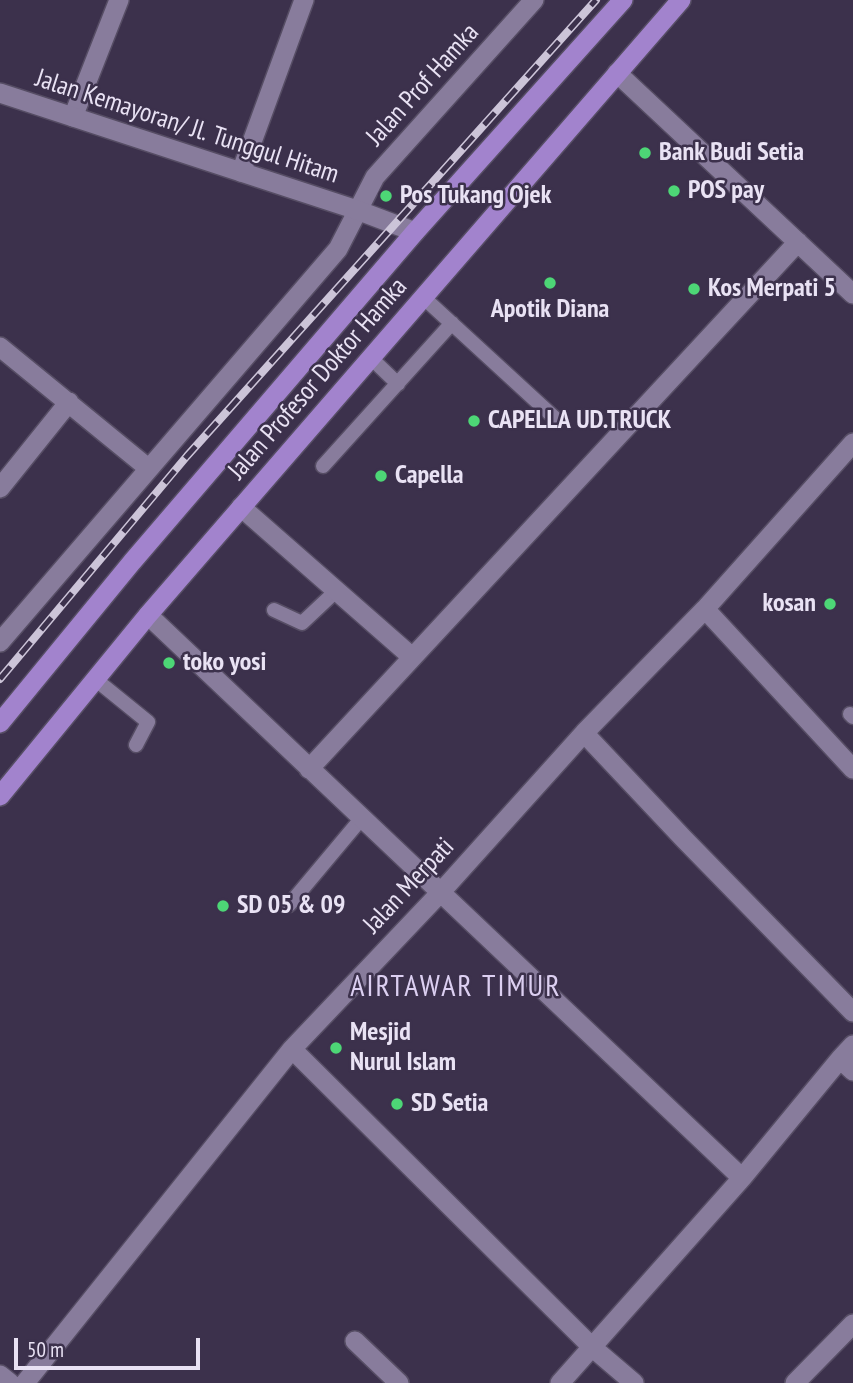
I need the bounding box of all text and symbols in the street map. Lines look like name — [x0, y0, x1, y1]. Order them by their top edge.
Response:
street label: Jalan Prof Hamka — [360, 18, 486, 152]
street label: Jalan Kemayoran/ Jl. Tunggul Hitam — [31, 63, 343, 191]
place label: Bank Budi Setia — [659, 137, 804, 169]
marker: Bank Budi Setia — [637, 145, 653, 161]
place label: POS pay — [688, 175, 764, 207]
place label: Pos Tukang Ojek — [400, 180, 551, 212]
marker: POS pay — [666, 183, 682, 199]
marker: Pos Tukang Ojek — [378, 188, 394, 204]
street label: Jalan Profesor Doktor Hamka — [222, 272, 414, 486]
place label: Kos Merpati 5 — [708, 273, 836, 305]
marker: Apotik Diana — [542, 275, 558, 291]
marker: Kos Merpati 5 — [686, 281, 702, 297]
place label: Apotik Diana — [491, 294, 609, 326]
place label: CAPELLA UD.TRUCK — [488, 405, 671, 437]
marker: CAPELLA UD.TRUCK — [466, 413, 482, 429]
place label: Capella — [395, 460, 464, 492]
marker: Capella — [373, 468, 389, 484]
place label: kosan — [762, 588, 816, 620]
marker: kosan — [822, 596, 838, 612]
place label: toko yosi — [183, 647, 266, 679]
marker: toko yosi — [161, 655, 177, 671]
street label: Jalan Merpati — [357, 832, 461, 940]
place label: SD 05 & 09 — [237, 890, 345, 922]
marker: SD 05 & 09 — [215, 898, 231, 914]
district label: AIRTAWAR TIMUR — [352, 969, 560, 1005]
place label: Mesjid Nurul Islam — [350, 1017, 456, 1078]
marker: Mesjid Nurul Islam — [328, 1040, 344, 1056]
place label: SD Setia — [411, 1088, 488, 1120]
marker: SD Setia — [389, 1096, 405, 1112]
scale bar — [18, 1324, 203, 1368]
text: 50 m — [27, 1336, 64, 1363]

